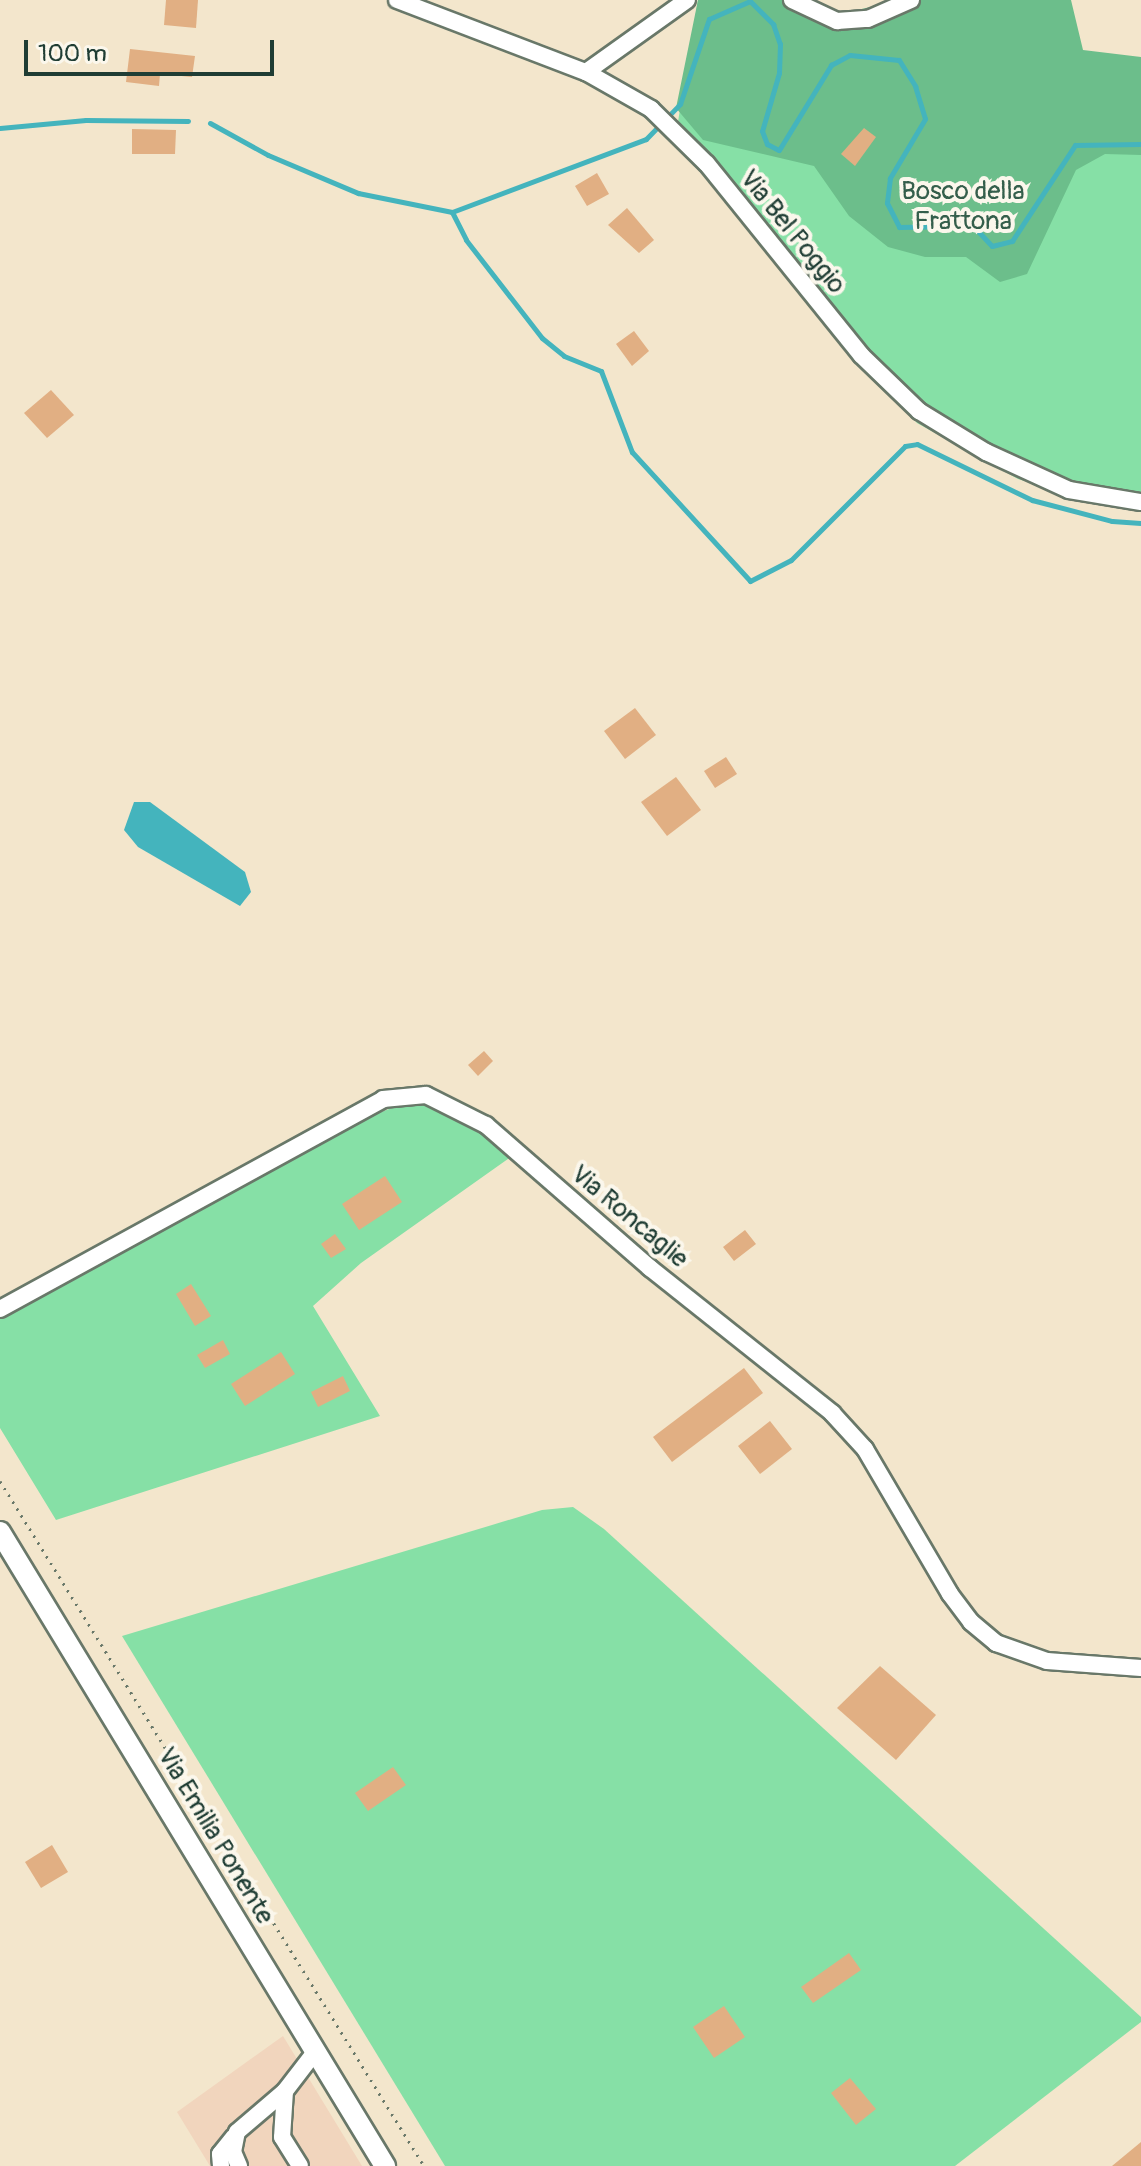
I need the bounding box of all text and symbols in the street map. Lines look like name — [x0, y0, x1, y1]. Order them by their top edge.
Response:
scale bar — [28, 24, 278, 74]
text: 100 m — [38, 39, 107, 68]
street label: Via Bel Poggio — [733, 164, 851, 300]
park label: Bosco della Frattona — [901, 176, 1025, 238]
street label: Via Roncaglie — [564, 1159, 694, 1275]
street label: Via Emilia Ponente — [150, 1742, 280, 1930]

